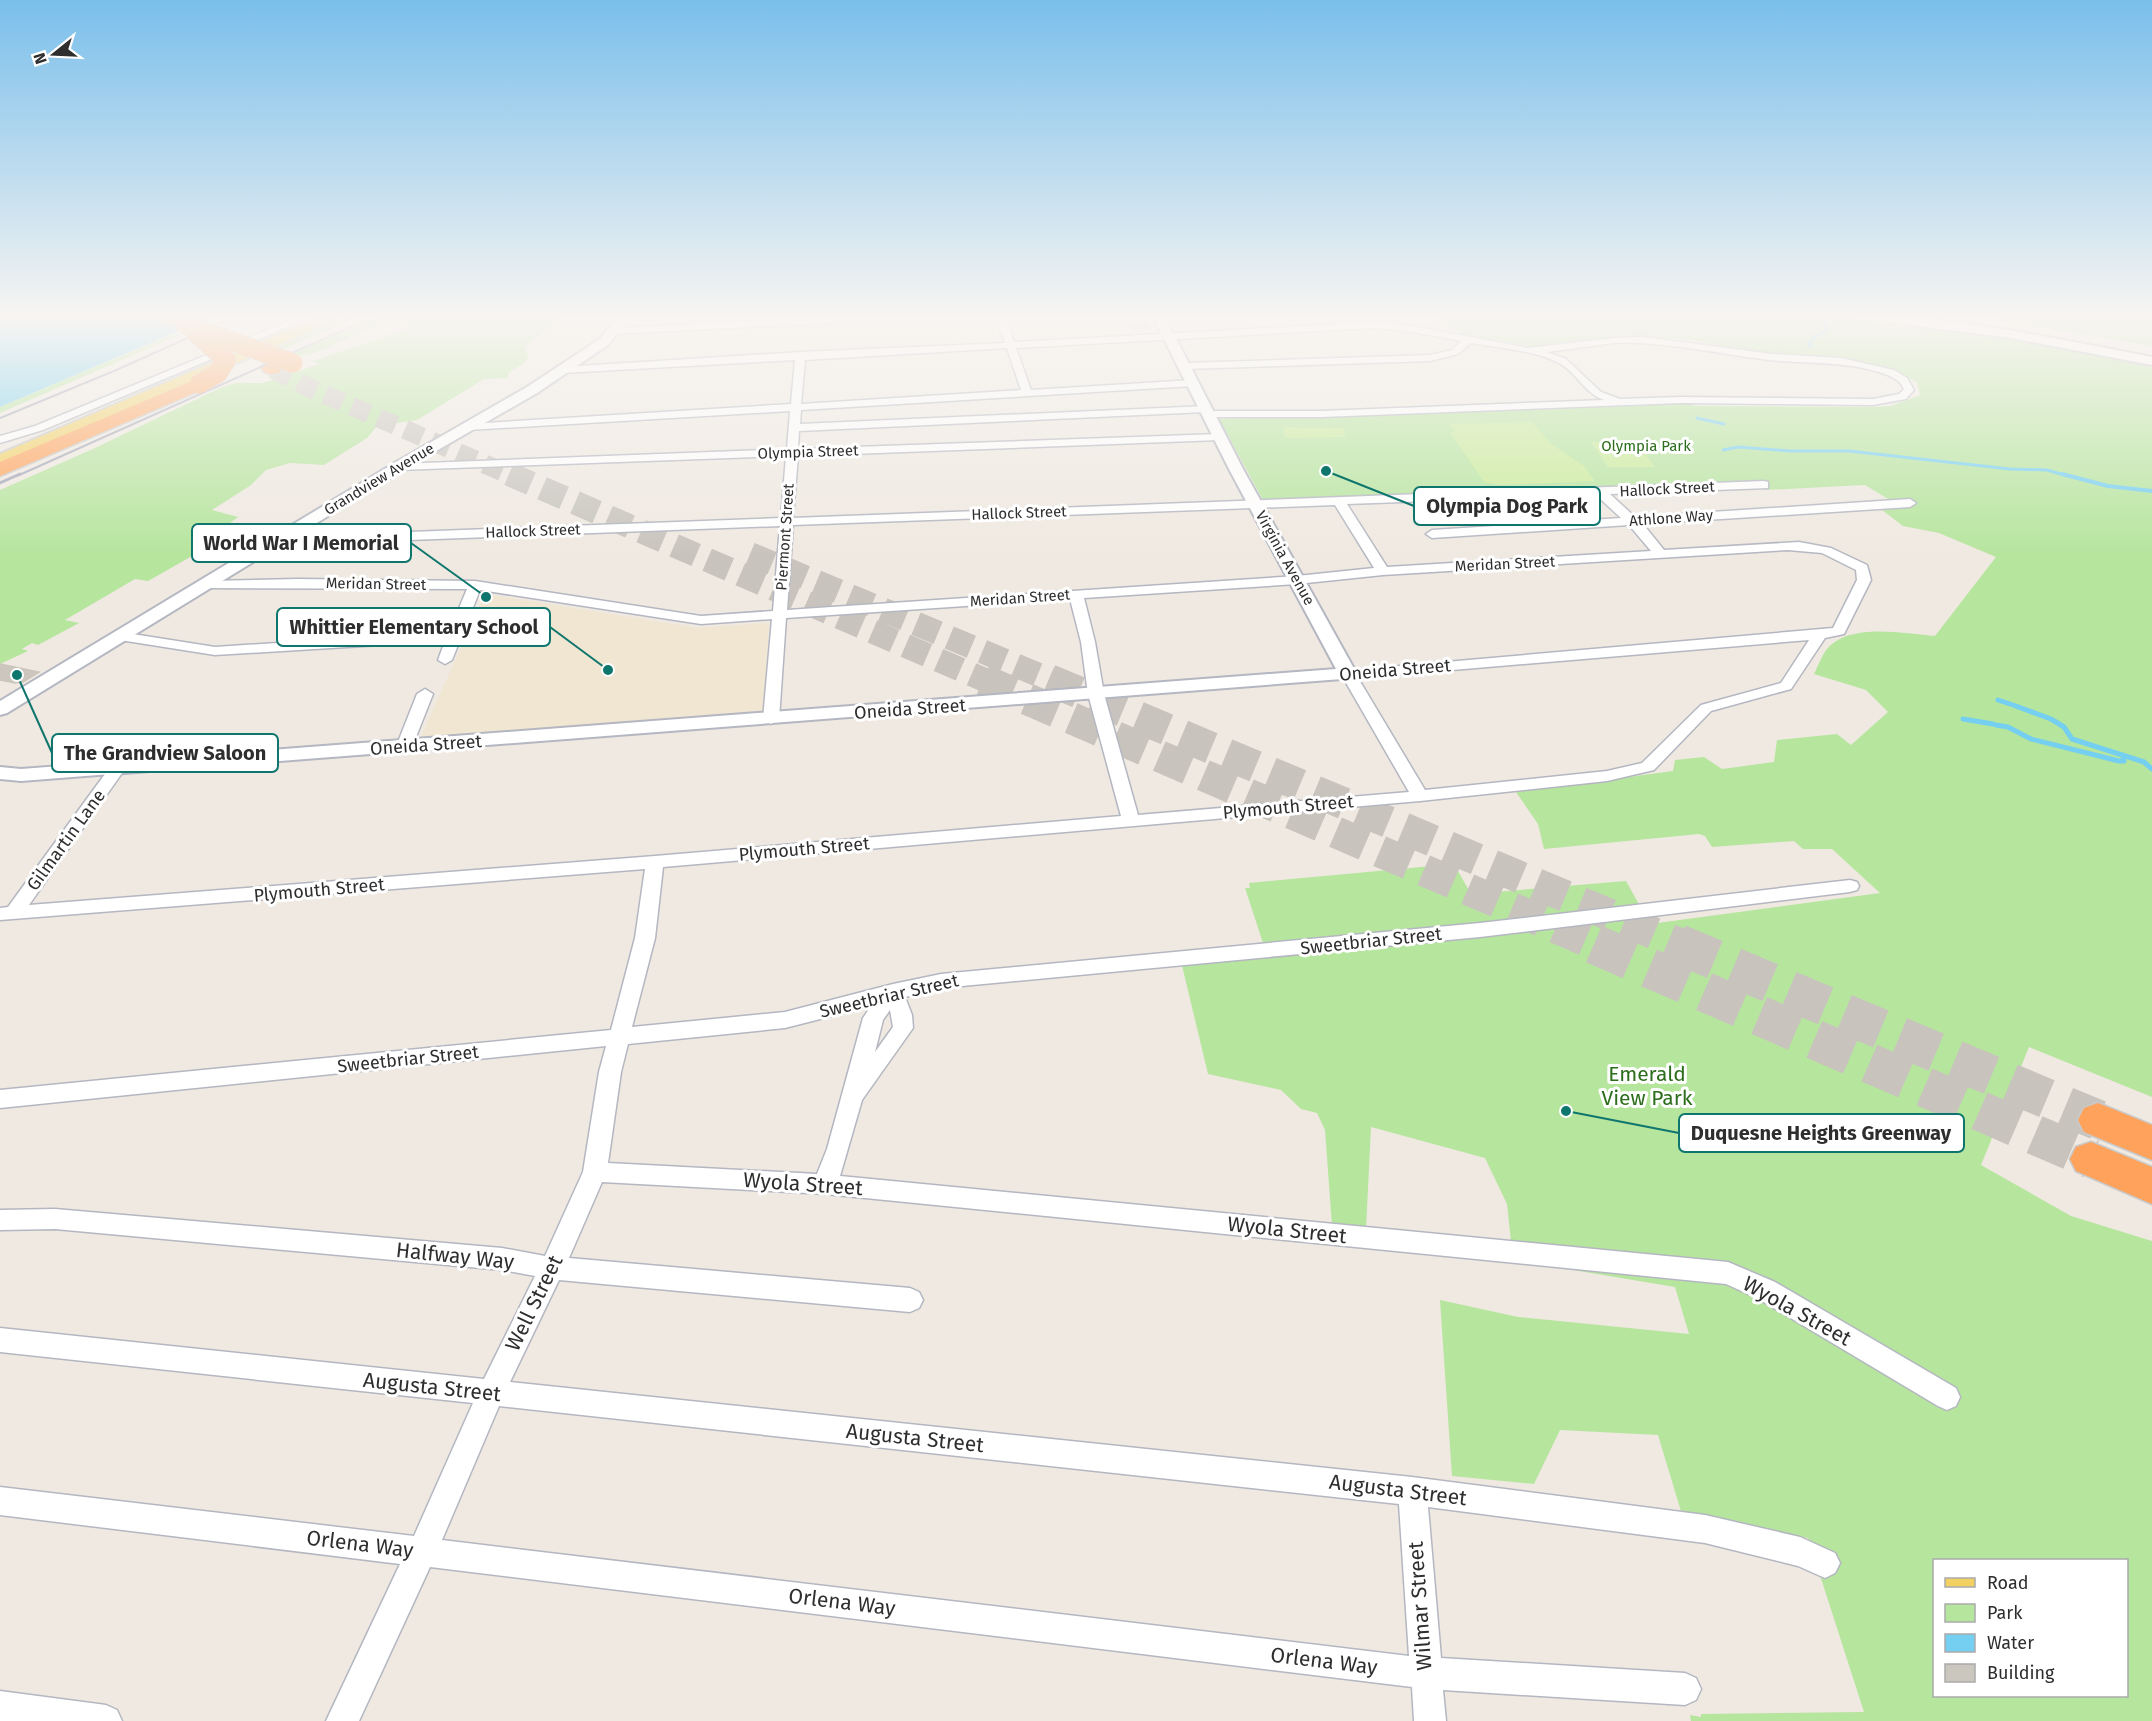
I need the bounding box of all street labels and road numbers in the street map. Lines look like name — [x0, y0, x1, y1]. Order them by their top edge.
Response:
street label: Grandview Avenue — [321, 439, 437, 519]
street label: Olympia Street — [757, 441, 859, 463]
street label: Hallock Street — [1619, 477, 1716, 500]
street label: Piermont Street — [772, 482, 798, 591]
street label: Hallock Street — [971, 502, 1067, 524]
street label: Athlone Way — [1628, 506, 1714, 530]
street label: Virginia Avenue — [1252, 508, 1318, 608]
street label: Hallock Street — [485, 520, 581, 542]
street label: Meridan Street — [1454, 552, 1556, 576]
street label: Meridan Street — [326, 574, 427, 594]
street label: Meridan Street — [969, 585, 1071, 610]
street label: Oneida Street — [1338, 654, 1452, 686]
street label: Oneida Street — [853, 694, 967, 724]
street label: Oneida Street — [369, 730, 483, 760]
street label: Gilmartin Lane — [22, 785, 110, 895]
street label: Plymouth Street — [1222, 790, 1355, 824]
street label: Plymouth Street — [738, 832, 871, 866]
street label: Plymouth Street — [253, 873, 386, 907]
street label: Sweetbriar Street — [1299, 923, 1443, 959]
street label: Sweetbriar Street — [817, 969, 961, 1023]
street label: Sweetbriar Street — [336, 1041, 480, 1077]
street label: Wyola Street — [742, 1167, 864, 1201]
street label: Wyola Street — [1226, 1211, 1348, 1249]
street label: Halfway Way — [395, 1237, 516, 1275]
street label: Well Street — [500, 1250, 569, 1355]
street label: Wyola Street — [1738, 1271, 1856, 1352]
street label: Augusta Street — [362, 1367, 503, 1407]
street label: Augusta Street — [845, 1418, 986, 1458]
street label: Augusta Street — [1328, 1469, 1469, 1511]
street label: Orlena Way — [305, 1525, 416, 1564]
street label: Wilmar Street — [1402, 1540, 1437, 1671]
street label: Orlena Way — [787, 1583, 898, 1622]
street label: Orlena Way — [1269, 1642, 1380, 1681]

